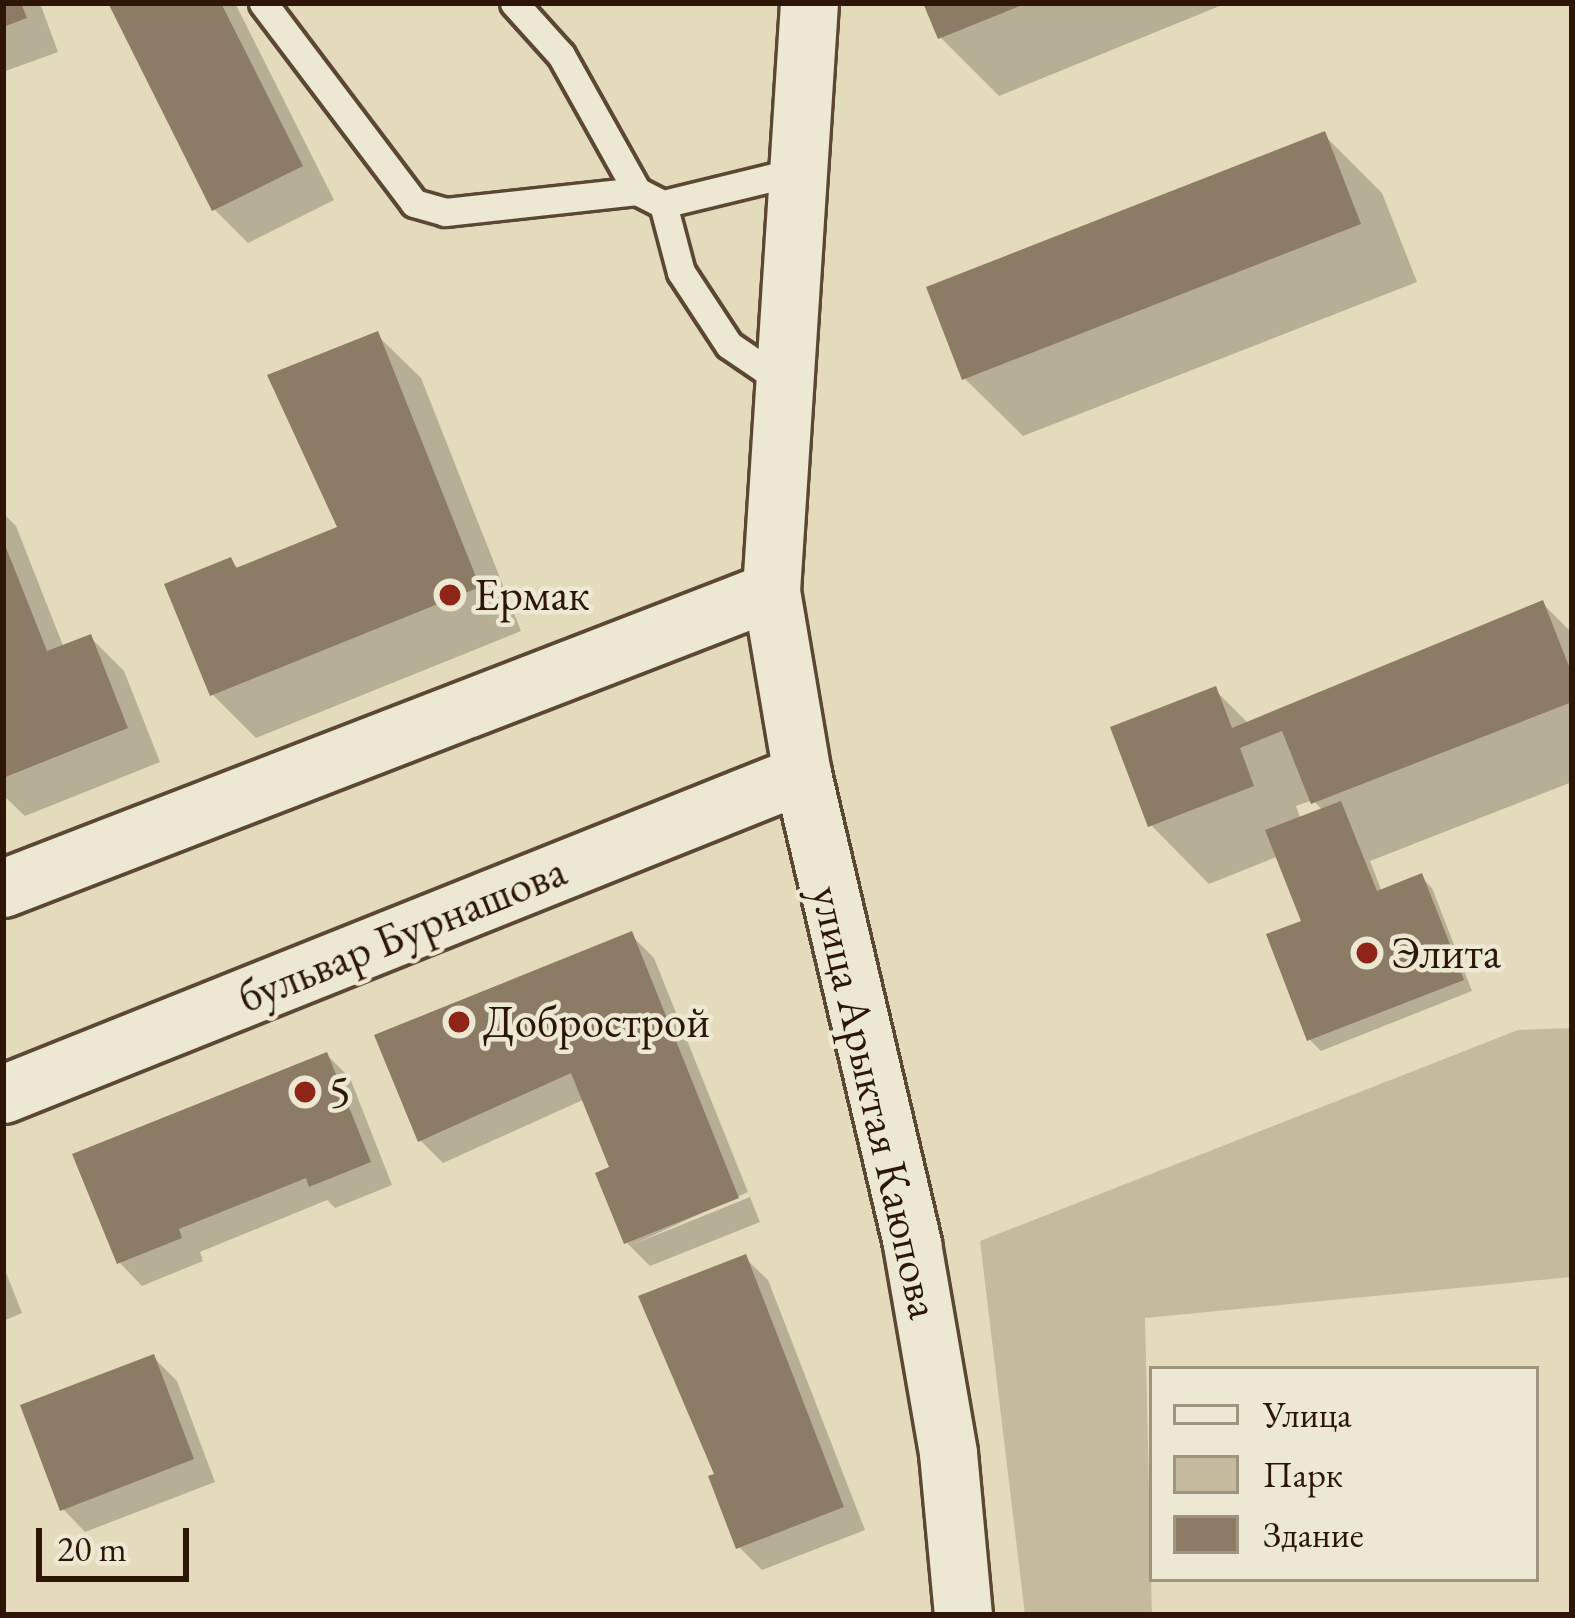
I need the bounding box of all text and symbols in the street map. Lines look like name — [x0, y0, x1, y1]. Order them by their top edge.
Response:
place label: Ермак — [474, 568, 590, 622]
marker: Ермак — [437, 582, 463, 608]
street label: бульвар Бурнашова — [230, 844, 574, 1024]
street label: улица Арыктая Каюпова — [800, 880, 952, 1324]
place label: Элита — [1391, 926, 1501, 980]
marker: Элита — [1354, 940, 1380, 966]
place label: Добрострой — [483, 995, 710, 1049]
marker: Добрострой — [446, 1009, 472, 1035]
place label: 5 — [329, 1065, 351, 1119]
marker: 5 — [292, 1079, 318, 1105]
legend — [1149, 1366, 1539, 1582]
text: Улица — [1263, 1391, 1352, 1438]
text: Парк — [1263, 1451, 1343, 1498]
scale bar — [42, 1504, 195, 1578]
text: Здание — [1263, 1511, 1364, 1558]
text: 20 m — [57, 1525, 127, 1572]

